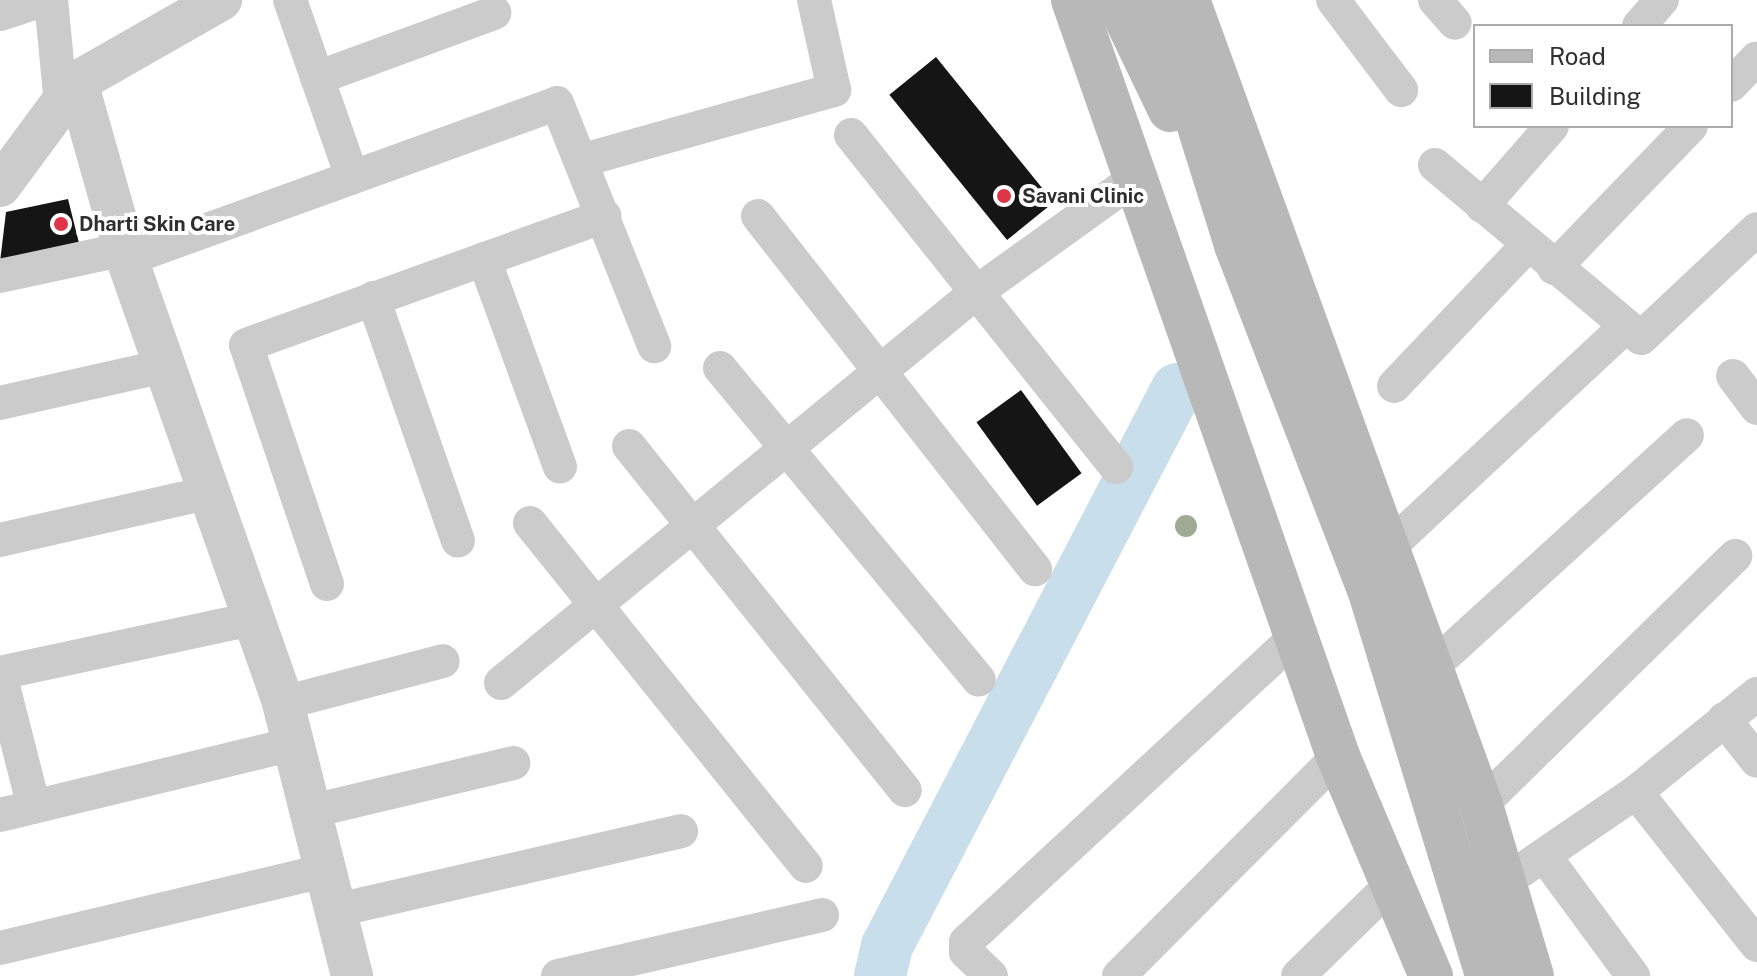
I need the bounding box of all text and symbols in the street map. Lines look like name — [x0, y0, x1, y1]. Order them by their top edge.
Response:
legend — [1473, 24, 1733, 128]
text: Road — [1549, 42, 1606, 70]
text: Building — [1549, 82, 1641, 110]
place label: Savani Clinic — [1022, 184, 1144, 208]
marker: Savani Clinic — [993, 185, 1015, 207]
place label: Dharti Skin Care — [79, 212, 235, 236]
marker: Dharti Skin Care — [50, 213, 72, 235]

